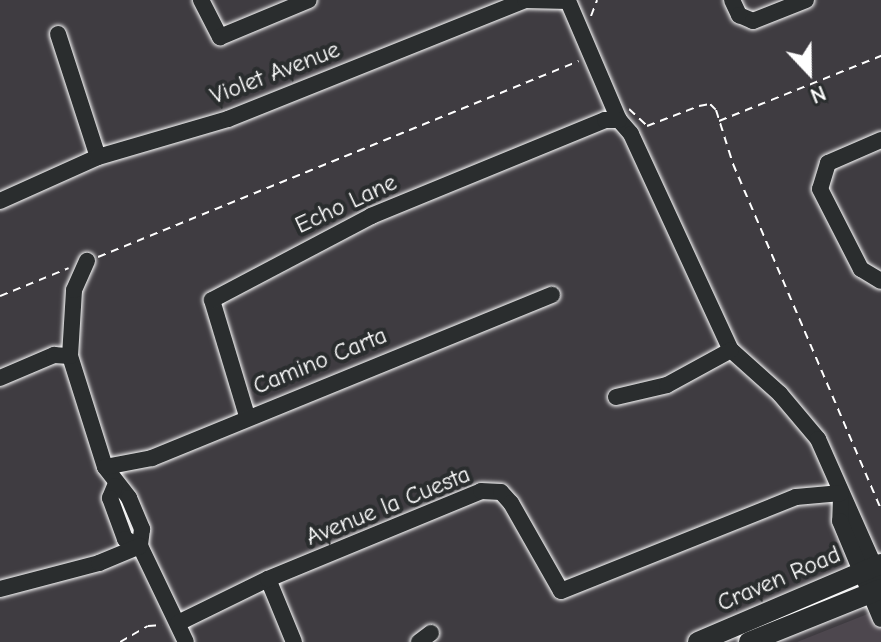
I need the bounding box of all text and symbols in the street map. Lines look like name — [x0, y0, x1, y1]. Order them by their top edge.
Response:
north arrow — [769, 32, 849, 112]
street label: Violet Avenue — [206, 35, 344, 111]
text: N — [806, 80, 830, 109]
street label: Echo Lane — [291, 168, 401, 240]
street label: Camino Carta — [249, 321, 391, 401]
street label: Avenue la Cuesta — [302, 460, 474, 552]
street label: Craven Road — [713, 540, 845, 618]

